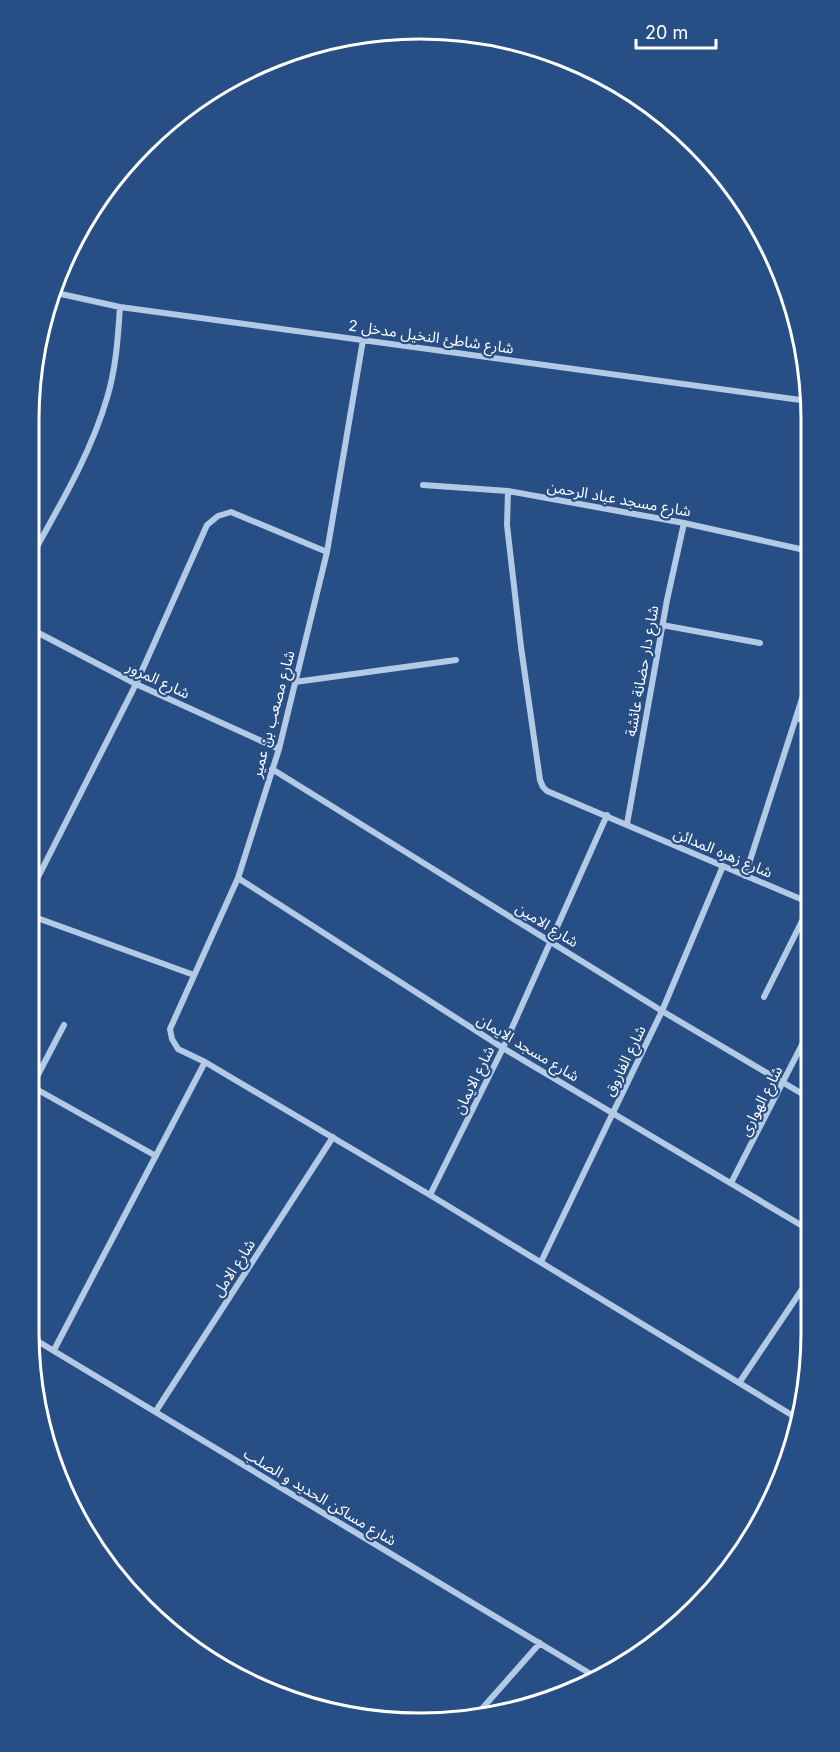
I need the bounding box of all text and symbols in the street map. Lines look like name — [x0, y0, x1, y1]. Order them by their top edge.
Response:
scale bar — [636, 12, 716, 50]
text: 20 m — [645, 22, 688, 43]
street label: شارع شاطئ النخيل مدخل 2 — [347, 315, 515, 361]
street label: شارع مسجد عباد الرحمن — [545, 477, 693, 523]
street label: شارع دار حضانة عائشة — [621, 604, 665, 739]
street label: شارع مصعب بن عمير — [246, 648, 302, 781]
street label: شارع المرور — [121, 656, 193, 705]
street label: شارع زهره المدائن — [670, 823, 776, 885]
street label: شارع الامين — [511, 898, 582, 954]
street label: شارع مسجد الايمان — [472, 1010, 583, 1088]
street label: شارع الفاروق — [599, 1022, 653, 1101]
street label: شارع الايمان — [449, 1042, 501, 1118]
street label: شارع الهوارى — [735, 1062, 789, 1140]
street label: شارع الامل — [208, 1235, 262, 1302]
street label: شارع مساكن الحديد و الصلب — [239, 1443, 400, 1552]

